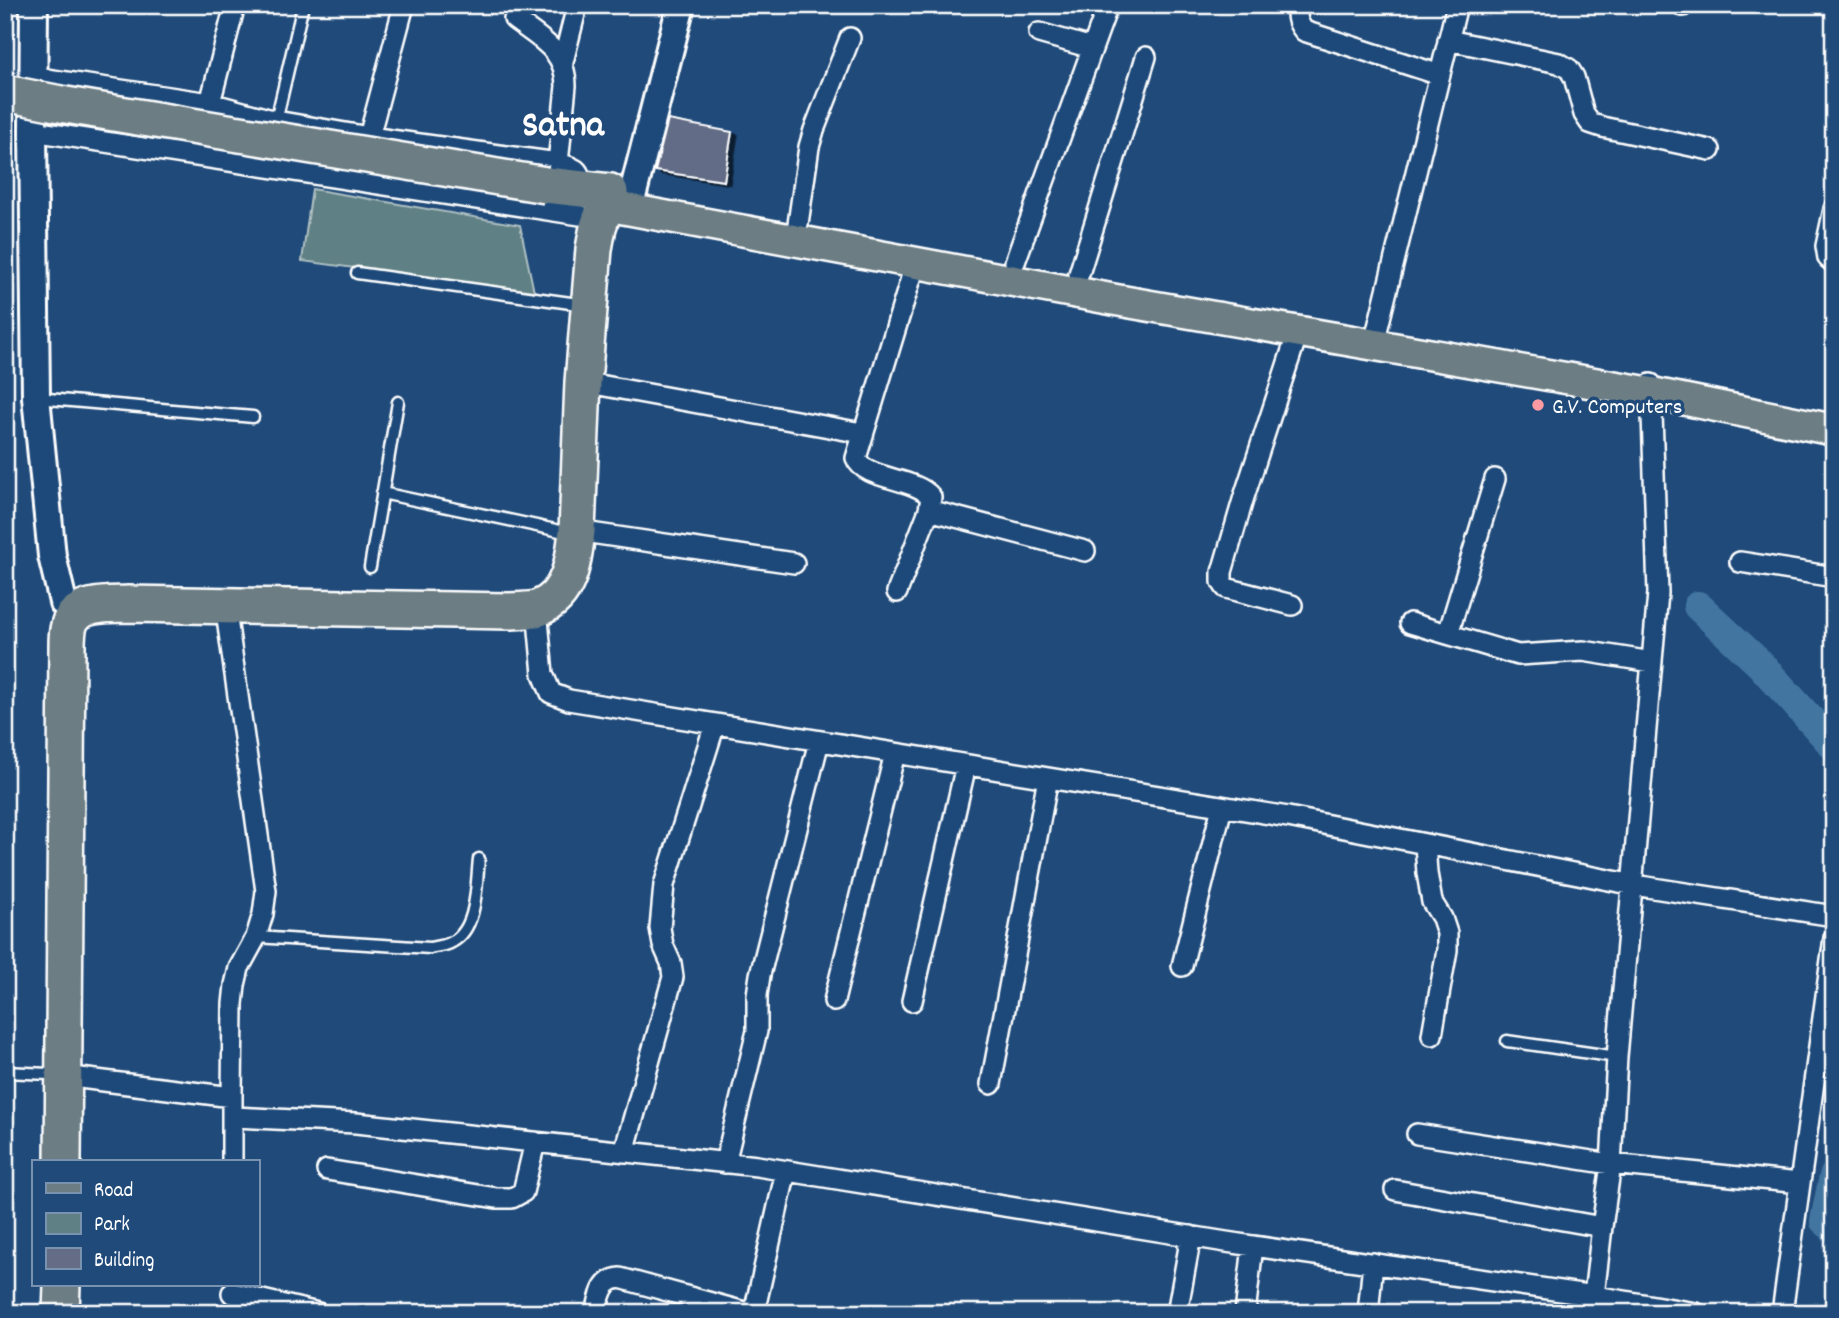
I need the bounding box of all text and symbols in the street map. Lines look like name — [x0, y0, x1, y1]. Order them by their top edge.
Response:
district label: Satna — [522, 101, 606, 154]
place label: G.V. Computers — [1552, 392, 1682, 425]
marker: G.V. Computers — [1530, 397, 1546, 413]
legend — [32, 1160, 259, 1286]
text: Road — [94, 1177, 133, 1207]
text: Park — [94, 1211, 130, 1241]
text: Building — [94, 1247, 154, 1277]

